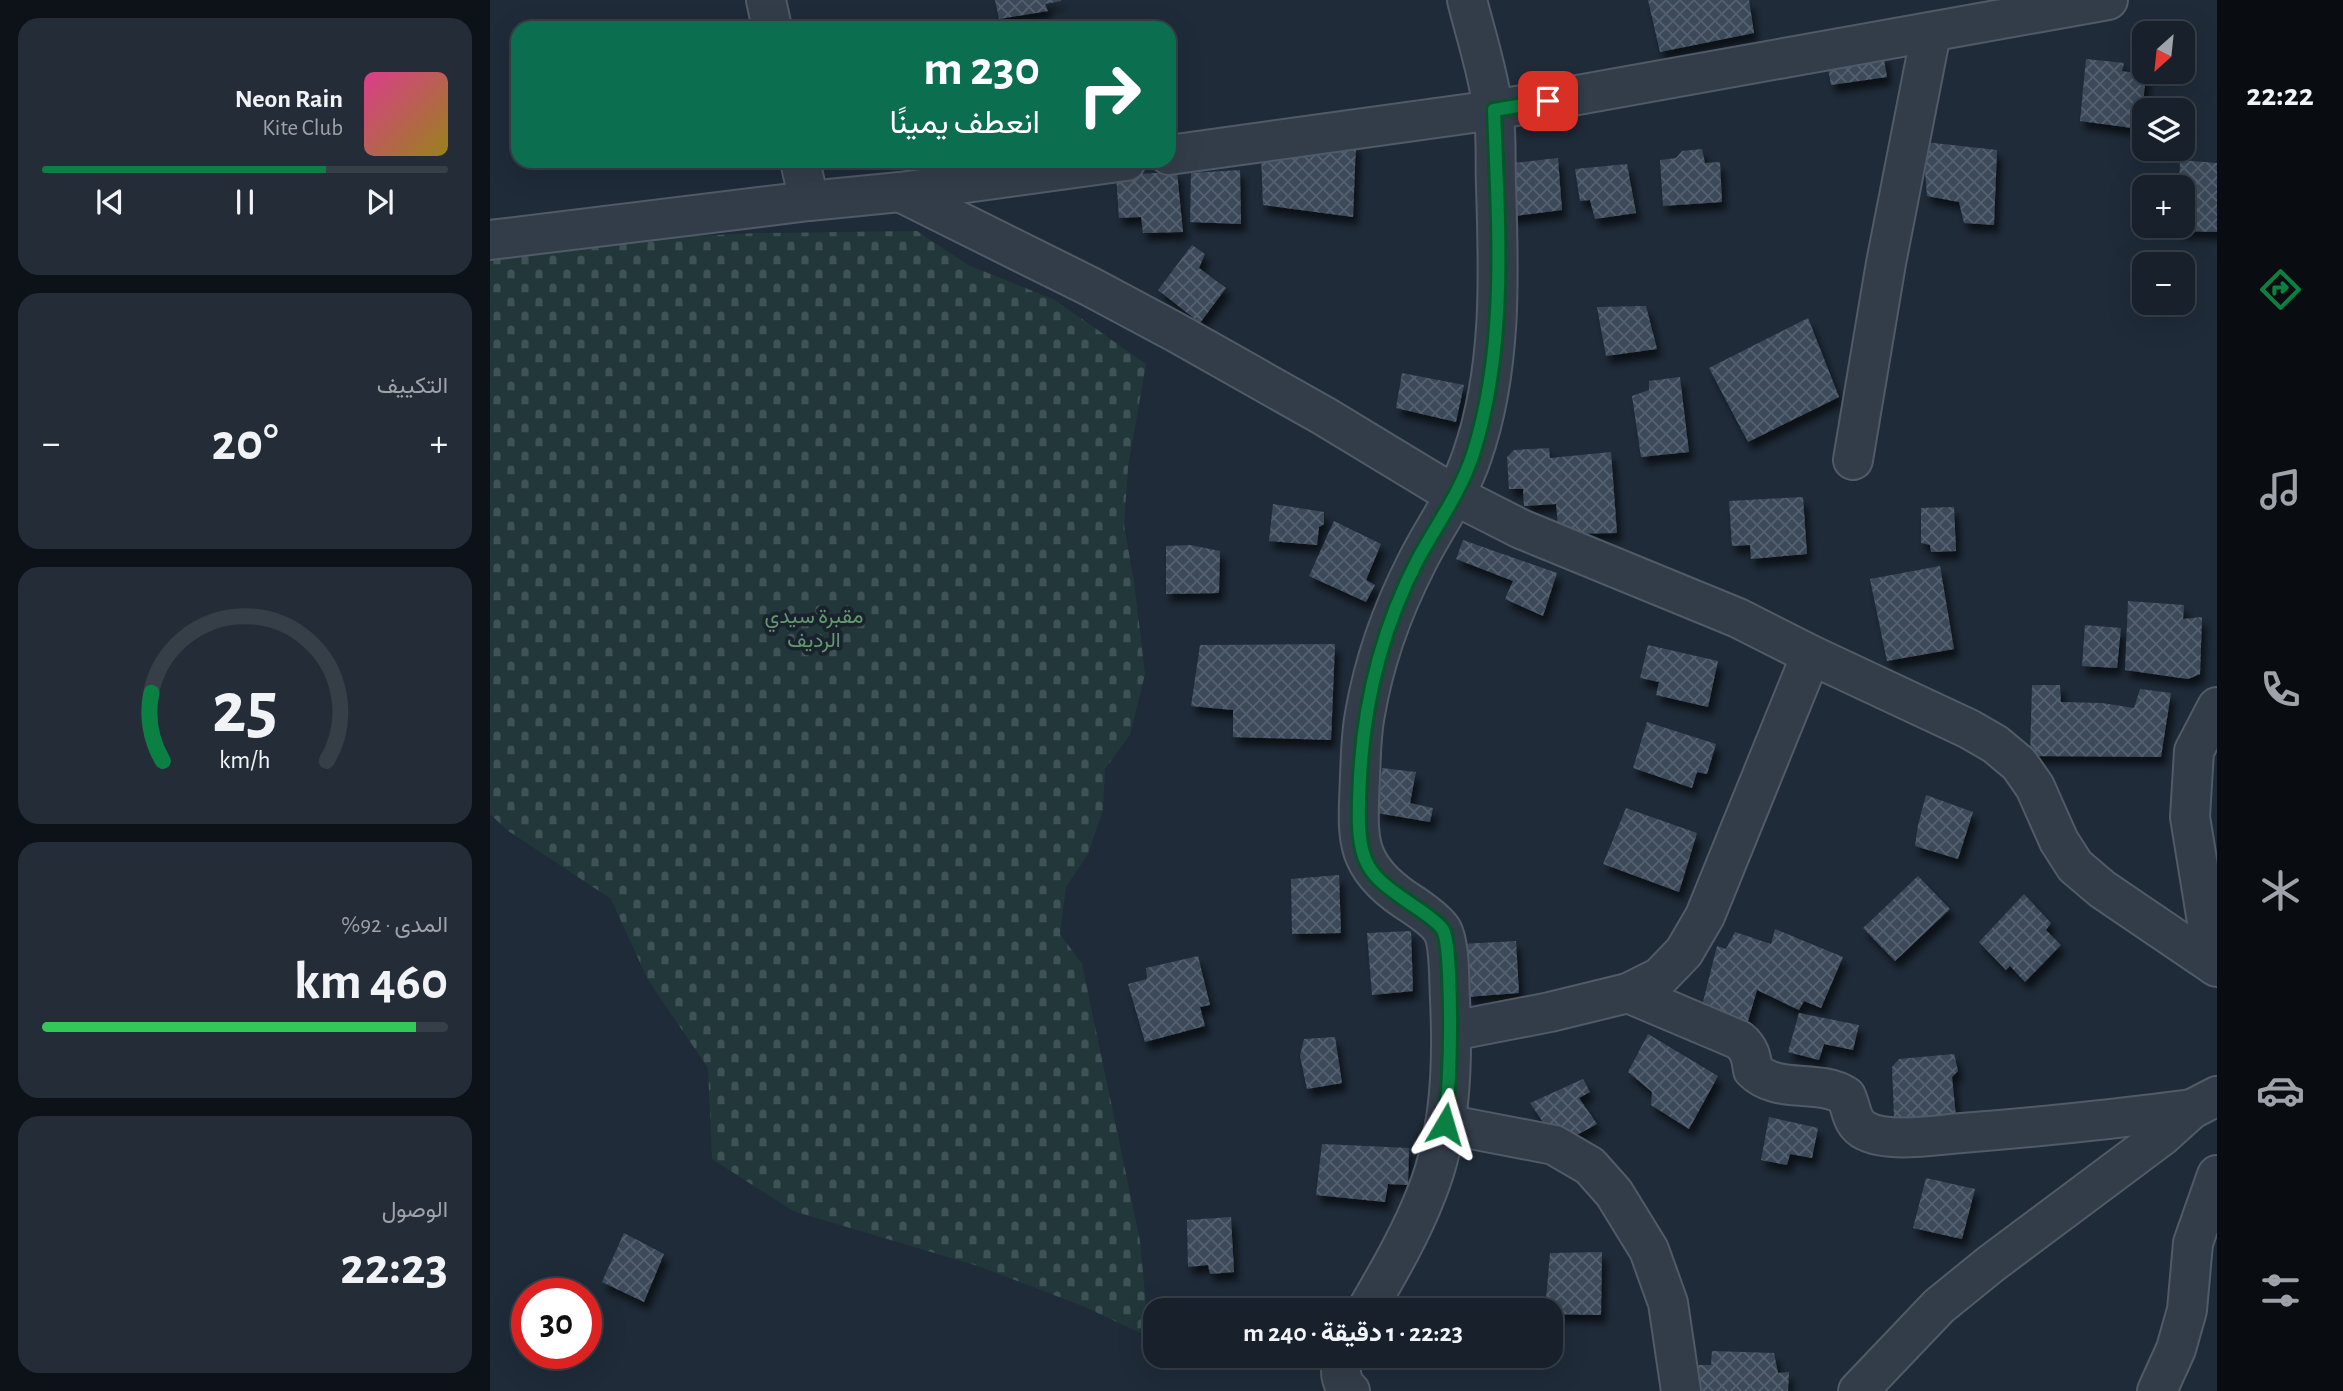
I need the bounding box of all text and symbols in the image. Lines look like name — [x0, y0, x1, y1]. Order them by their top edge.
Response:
north arrow — [2132, 21, 2194, 84]
map controls — [2132, 21, 2195, 315]
text: 230 m — [923, 45, 1040, 94]
icon: right — [1064, 49, 1155, 140]
pin — [1518, 71, 1578, 131]
text: 22:22 — [2246, 79, 2314, 111]
icon: arrive — [1529, 82, 1567, 120]
text: Neon Rain — [235, 86, 343, 112]
button: layers — [2132, 98, 2195, 161]
text: انعطف يمينًا — [889, 107, 1040, 139]
text: Kite Club — [262, 117, 343, 140]
button: + — [2132, 175, 2195, 238]
icon: previous — [91, 183, 129, 221]
icon: pause — [226, 183, 264, 221]
icon: next — [361, 183, 399, 221]
button: − — [2132, 252, 2195, 315]
icon: directions — [2256, 265, 2305, 314]
text: التكييف — [377, 375, 448, 398]
text: 20° — [212, 417, 278, 469]
text: − — [42, 425, 60, 463]
text: + — [430, 425, 448, 463]
icon: music — [2256, 465, 2305, 514]
park label: مقبرة سيدي الرديف — [765, 606, 863, 653]
icon: phone — [2256, 665, 2305, 714]
text: 25 — [212, 674, 278, 747]
text: km/h — [219, 748, 271, 773]
icon: climate — [2256, 866, 2305, 915]
text: المدى · 92% — [341, 914, 448, 937]
text: 460 km — [294, 956, 448, 1008]
icon: car — [2256, 1066, 2305, 1115]
position arrow — [1408, 1087, 1482, 1161]
text: الوصول — [382, 1199, 448, 1222]
text: 22:23 — [340, 1241, 448, 1293]
icon: filters — [2256, 1266, 2305, 1315]
speed limit sign: 30 — [511, 1278, 602, 1369]
text: 22:23 · 1 دقيقة · 240 m — [1243, 1320, 1463, 1346]

